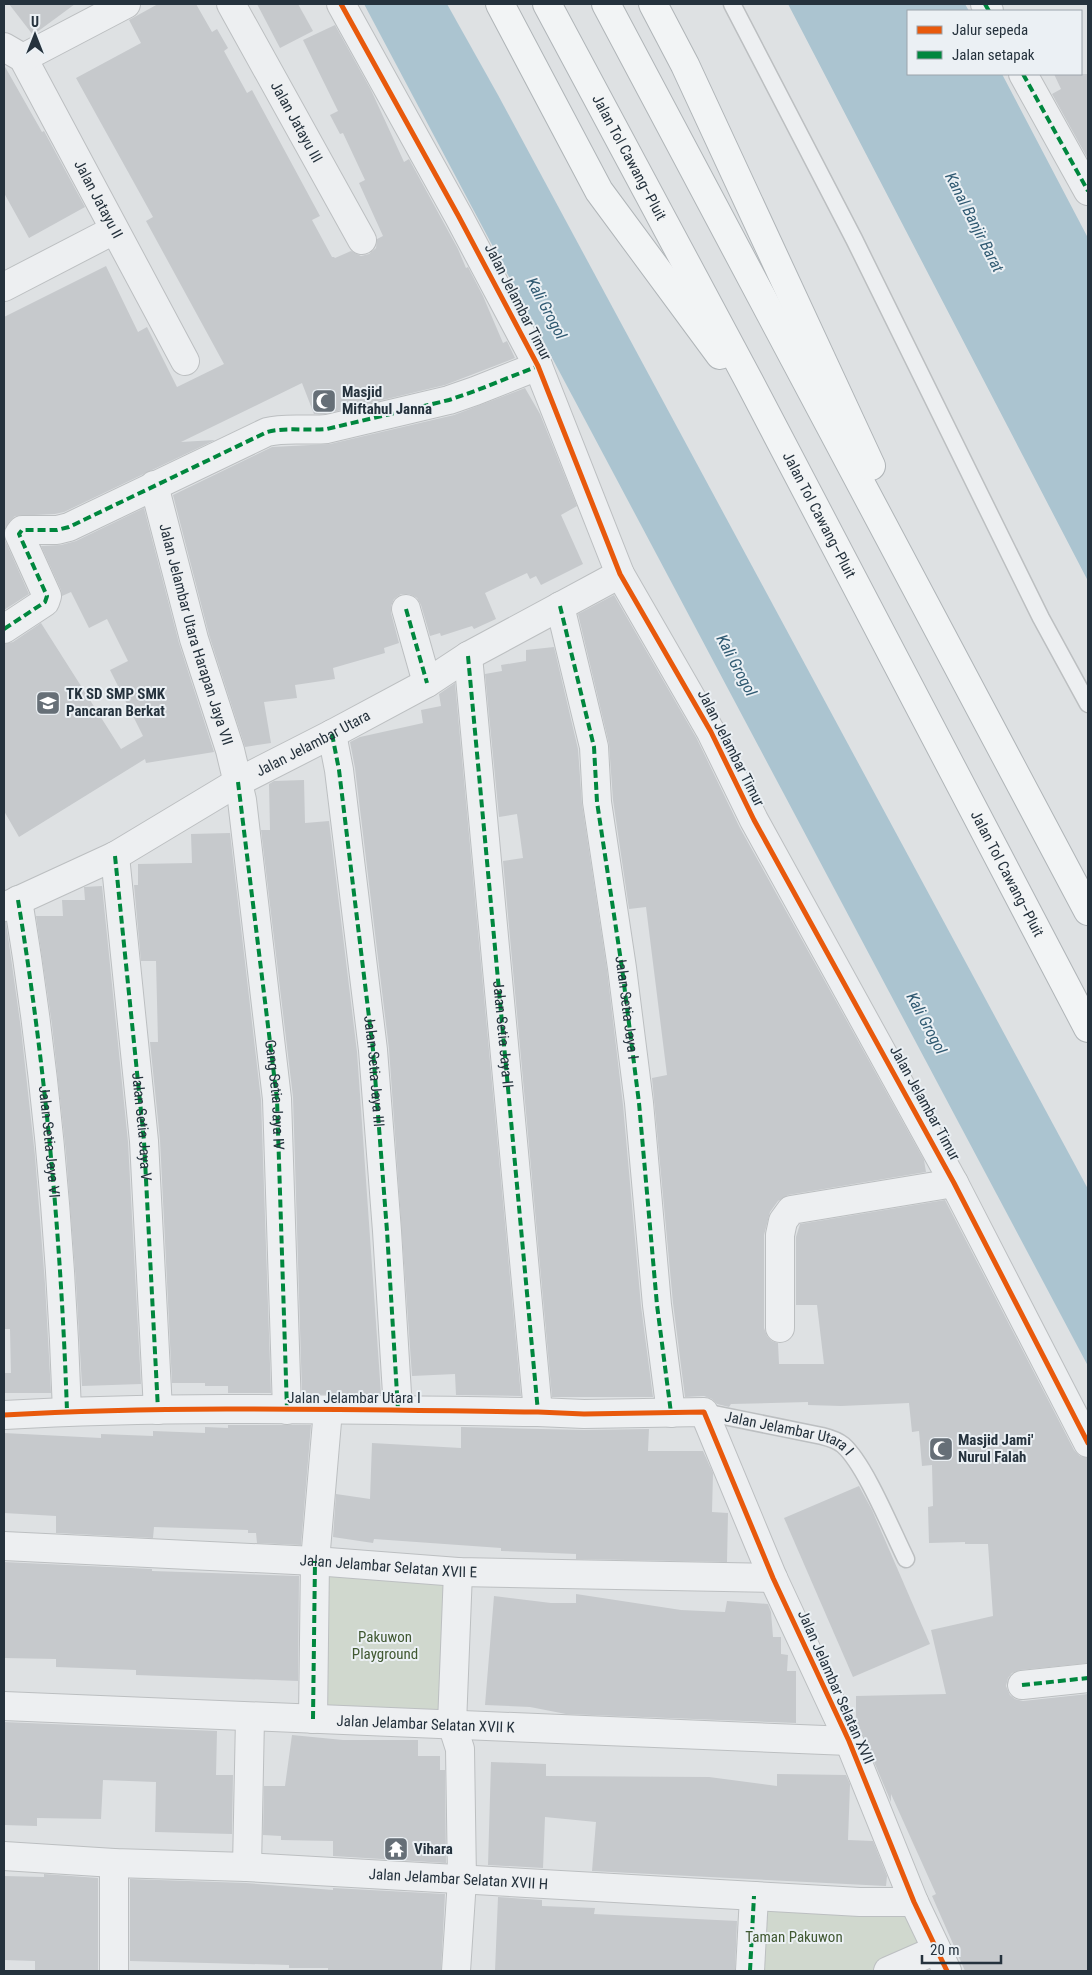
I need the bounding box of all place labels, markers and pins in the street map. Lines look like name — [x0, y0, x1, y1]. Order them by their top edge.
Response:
place label: Masjid Miftahul Janna — [342, 383, 432, 418]
mosque icon: Masjid Miftahul Janna — [311, 388, 337, 414]
place label: TK SD SMP SMK Pancaran Berkat — [66, 685, 166, 720]
school or university icon: TK SD SMP SMK Pancaran Berkat — [35, 690, 61, 716]
place label: Masjid Jami' Nurul Falah — [958, 1431, 1034, 1466]
mosque icon: Masjid Jami' Nurul Falah — [928, 1436, 954, 1462]
temple icon: Vihara — [383, 1836, 409, 1862]
place label: Vihara — [414, 1840, 453, 1858]

